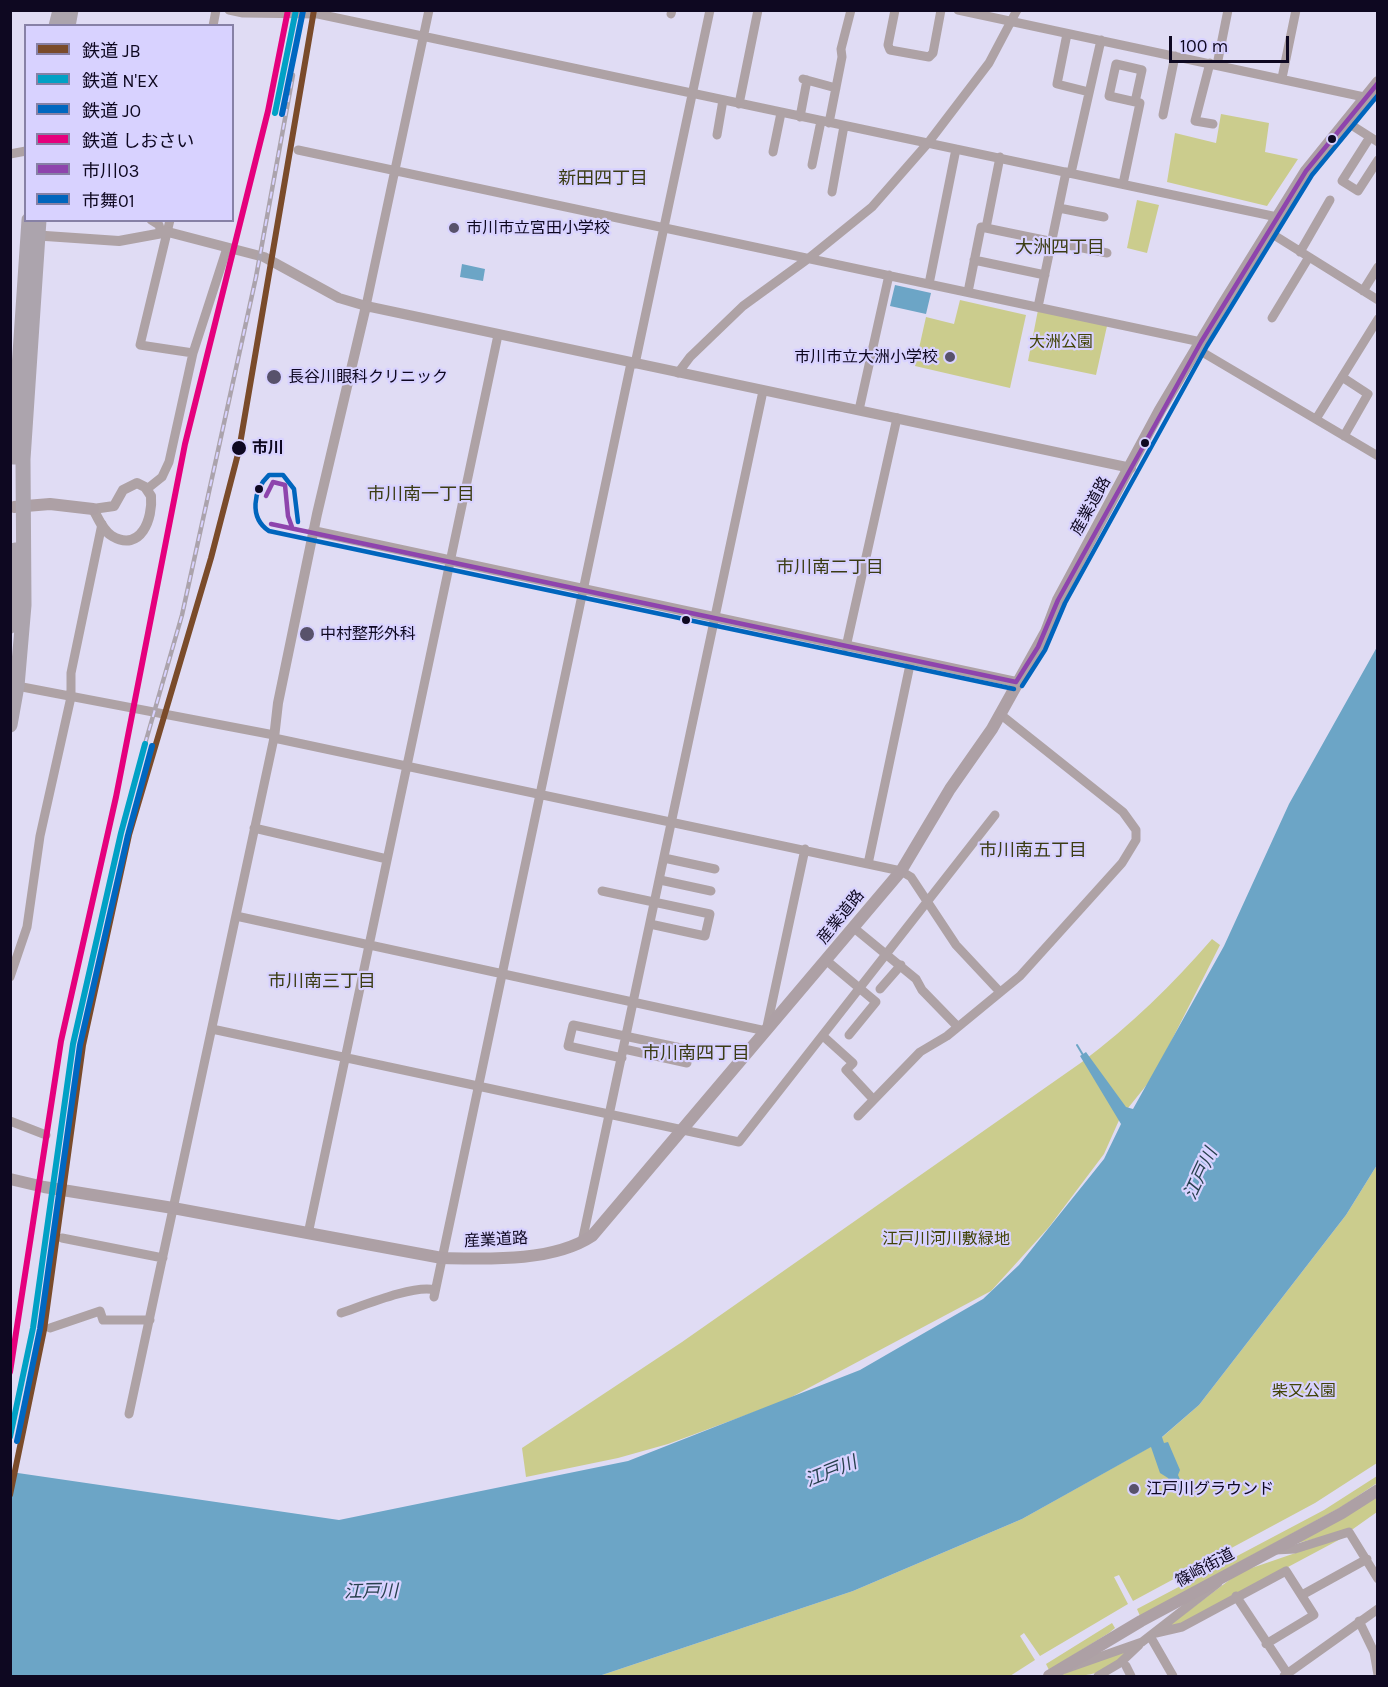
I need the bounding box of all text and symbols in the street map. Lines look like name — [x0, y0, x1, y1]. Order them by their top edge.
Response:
legend — [24, 24, 234, 222]
scale bar — [1172, 24, 1292, 62]
text: 100 m — [1180, 35, 1228, 57]
text: 鉄道 JB — [82, 40, 141, 62]
text: 鉄道 N'EX — [82, 70, 159, 92]
text: 鉄道 JO — [82, 100, 141, 122]
text: 鉄道 しおさい — [82, 130, 194, 152]
unlabelled marker — [1326, 133, 1338, 145]
text: 市川03 — [82, 160, 139, 182]
district label: 新田四丁目 — [558, 168, 648, 190]
text: 市舞01 — [82, 190, 135, 212]
place label: 市川市立宮田小学校 — [466, 218, 610, 238]
marker: 市川市立宮田小学校 — [447, 221, 461, 235]
district label: 大洲四丁目 — [1015, 237, 1105, 259]
park label: 大洲公園 — [1029, 332, 1093, 352]
place label: 市川市立大洲小学校 — [794, 347, 938, 367]
marker: 市川市立大洲小学校 — [943, 350, 957, 364]
place label: 長谷川眼科クリニック — [288, 367, 448, 387]
marker: 長谷川眼科クリニック — [265, 368, 283, 386]
unlabelled marker — [1139, 437, 1151, 449]
place label: 市川 — [252, 438, 284, 458]
marker: 市川 — [230, 439, 248, 457]
street label: 産業道路 — [1067, 473, 1115, 539]
unlabelled marker — [253, 483, 265, 495]
district label: 市川南一丁目 — [367, 484, 475, 506]
district label: 市川南二丁目 — [776, 557, 884, 579]
unlabelled marker — [680, 614, 692, 626]
place label: 中村整形外科 — [320, 624, 416, 644]
marker: 中村整形外科 — [298, 625, 316, 643]
district label: 市川南五丁目 — [979, 840, 1087, 862]
street label: 産業道路 — [813, 886, 869, 948]
district label: 市川南三丁目 — [268, 971, 376, 993]
district label: 市川南四丁目 — [642, 1043, 750, 1065]
water label: 江戸川 — [1180, 1145, 1222, 1203]
street label: 産業道路 — [464, 1229, 528, 1251]
park label: 江戸川河川敷緑地 — [882, 1229, 1010, 1249]
park label: 柴又公園 — [1272, 1381, 1336, 1401]
water label: 江戸川 — [802, 1452, 860, 1492]
place label: 江戸川グラウンド — [1146, 1479, 1274, 1499]
marker: 江戸川グラウンド — [1127, 1482, 1141, 1496]
street label: 篠崎街道 — [1172, 1545, 1238, 1591]
water label: 江戸川 — [344, 1581, 398, 1603]

